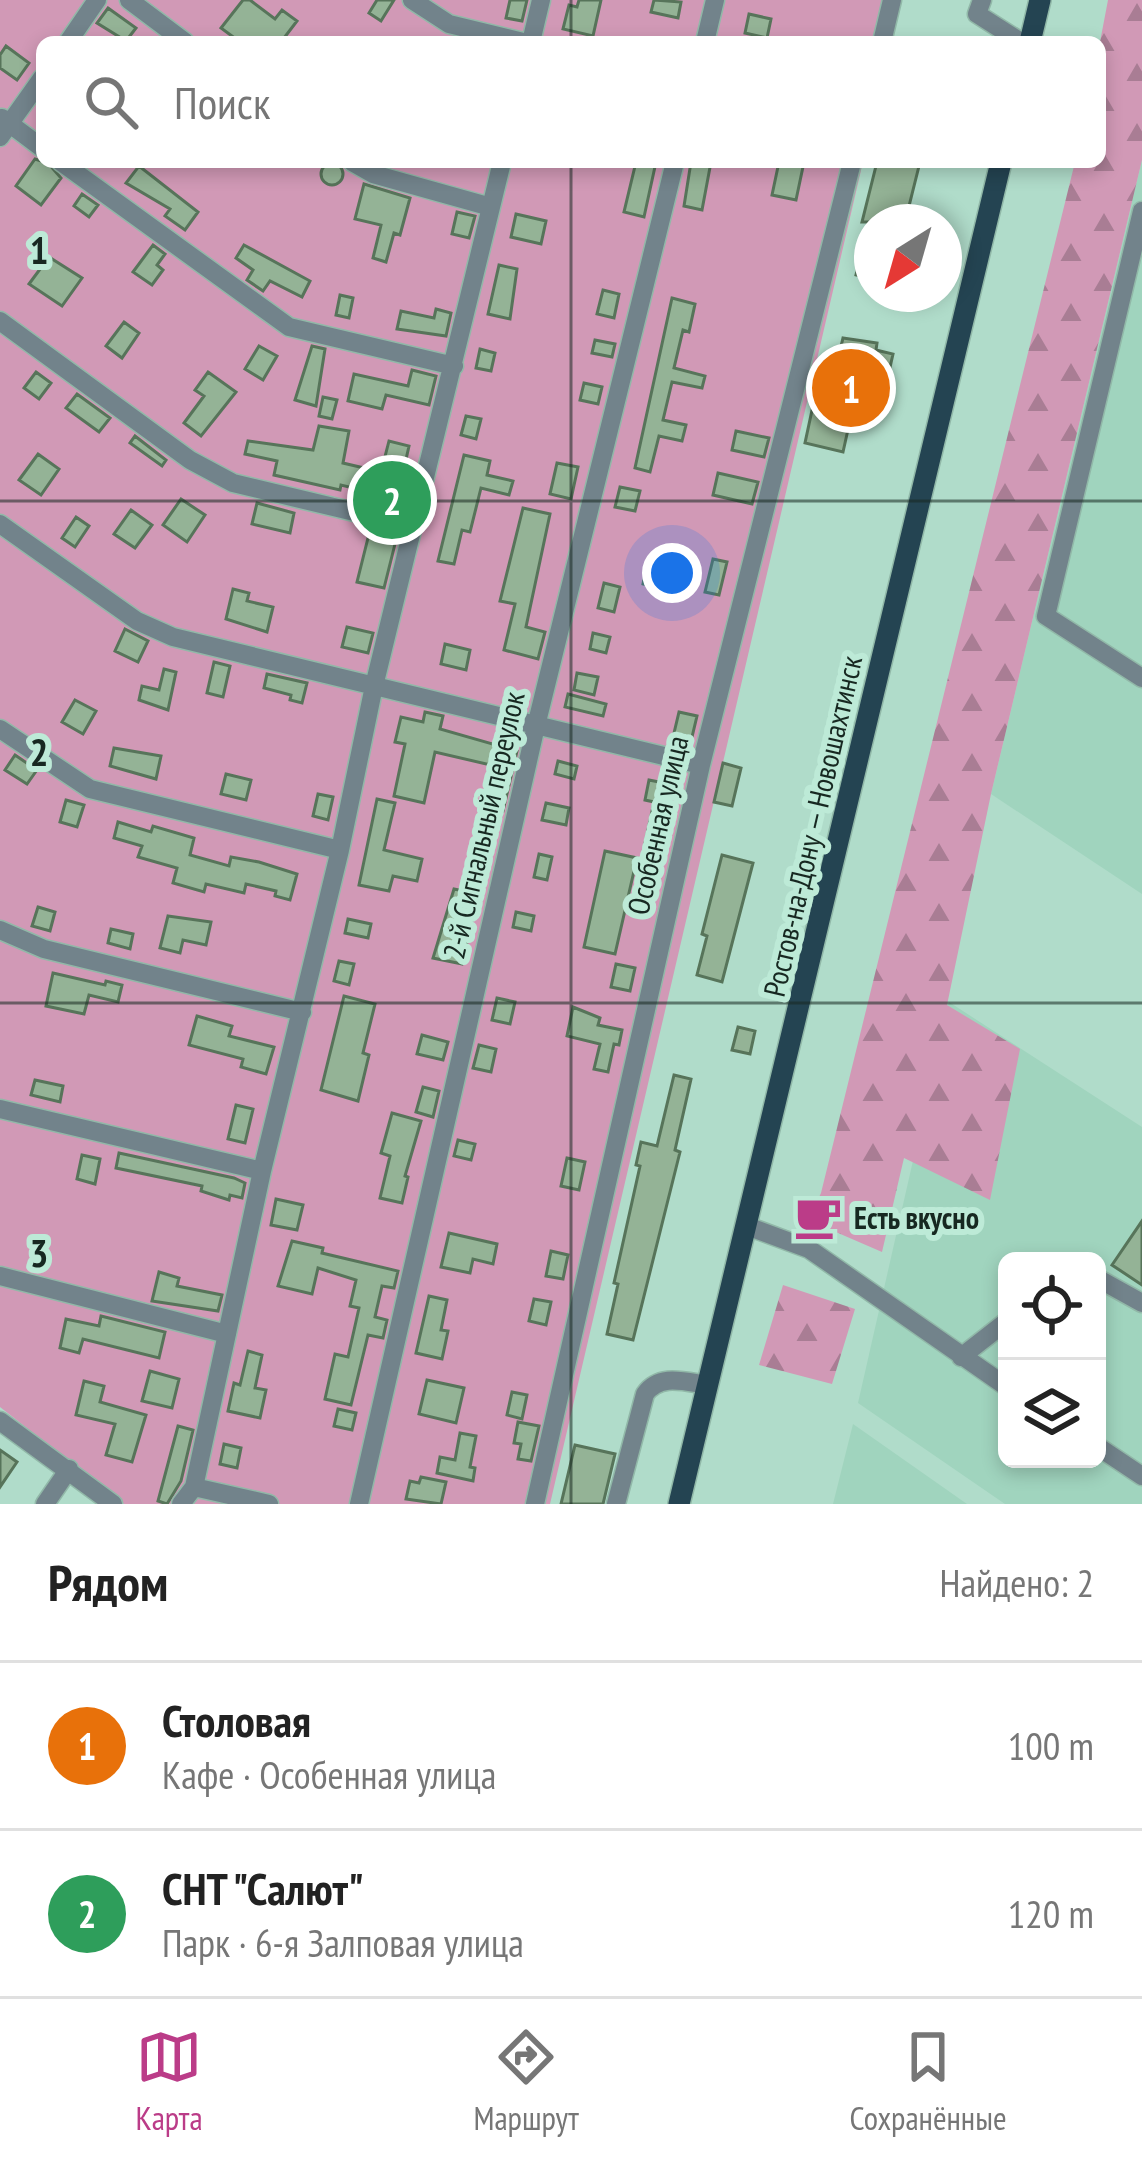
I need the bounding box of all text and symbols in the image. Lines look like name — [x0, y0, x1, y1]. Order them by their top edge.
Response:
search box — [36, 36, 1106, 168]
icon: search — [78, 69, 144, 135]
text: Поиск — [174, 73, 270, 131]
north arrow — [854, 204, 962, 312]
text: 1 — [30, 224, 48, 275]
pin: 1 — [812, 343, 890, 433]
pin: 2 — [353, 455, 431, 545]
your location — [642, 543, 702, 603]
street label: Ростов-на-Дону — Новошахтинск — [754, 651, 870, 1000]
street label: 2-й Сигнальный переулок — [433, 687, 533, 962]
text: 2 — [30, 726, 48, 777]
street label: Особенная улица — [617, 732, 697, 918]
cafe icon: Есть вкусно — [793, 1192, 843, 1242]
place label: Есть вкусно — [854, 1198, 979, 1237]
text: 3 — [30, 1227, 48, 1278]
map controls — [998, 1252, 1106, 1468]
button: locate — [998, 1252, 1106, 1360]
button: layers — [998, 1360, 1106, 1468]
text: Рядом — [48, 1549, 168, 1615]
text: Найдено: 2 — [940, 1557, 1094, 1608]
text: Столовая — [162, 1691, 311, 1749]
text: 1 — [78, 1720, 96, 1771]
text: 100 m — [1008, 1720, 1094, 1771]
text: Кафе · Особенная улица — [162, 1749, 496, 1800]
text: СНТ "Салют" — [162, 1859, 364, 1917]
text: 2 — [78, 1888, 96, 1939]
text: 120 m — [1008, 1888, 1094, 1939]
text: Парк · 6-я Залповая улица — [162, 1917, 524, 1968]
tab: Карта — [135, 2024, 203, 2139]
tab: Маршрут — [473, 2024, 579, 2139]
tab: Сохранённые — [850, 2024, 1007, 2139]

